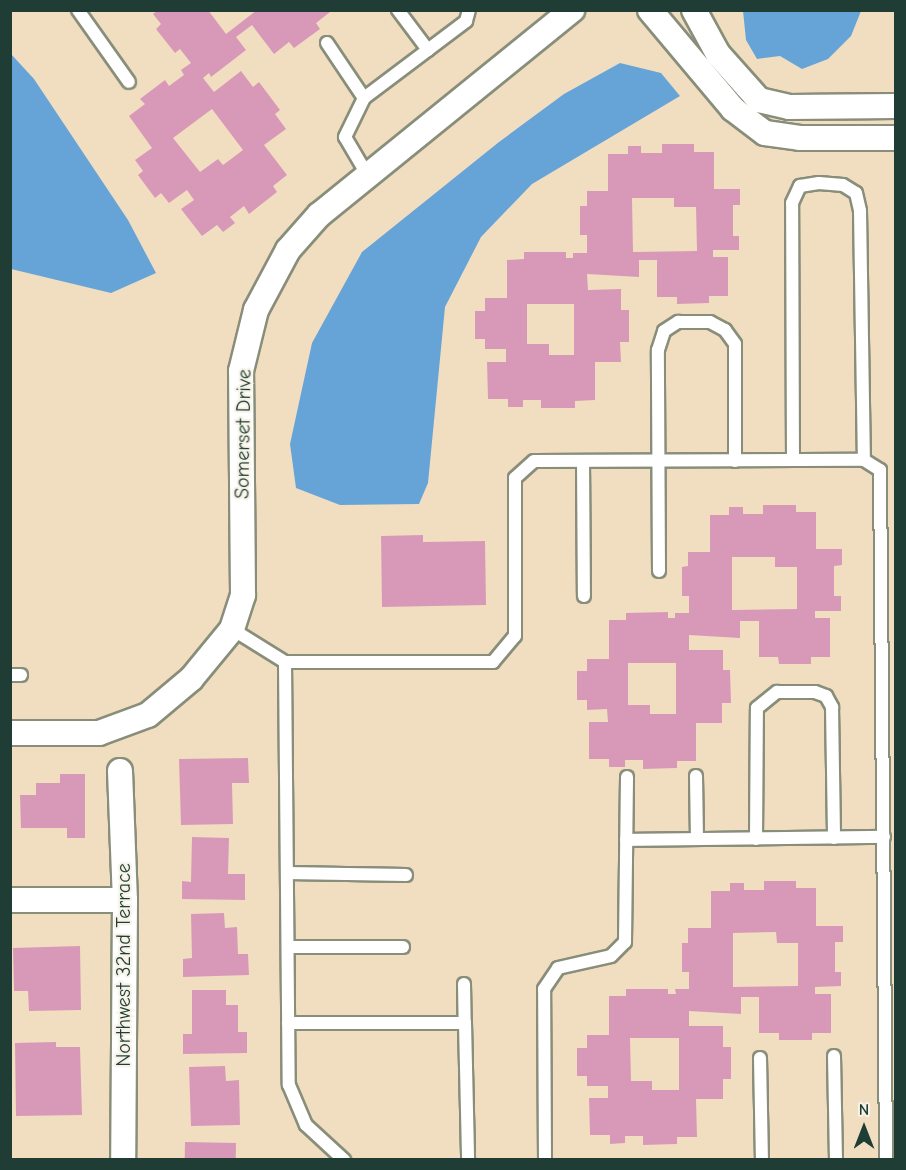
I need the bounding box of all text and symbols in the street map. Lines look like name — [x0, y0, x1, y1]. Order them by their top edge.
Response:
street label: Somerset Drive — [230, 369, 256, 499]
street label: Northwest 32nd Terrace — [111, 863, 135, 1067]
north arrow — [834, 1098, 894, 1158]
text: N — [859, 1101, 869, 1119]

